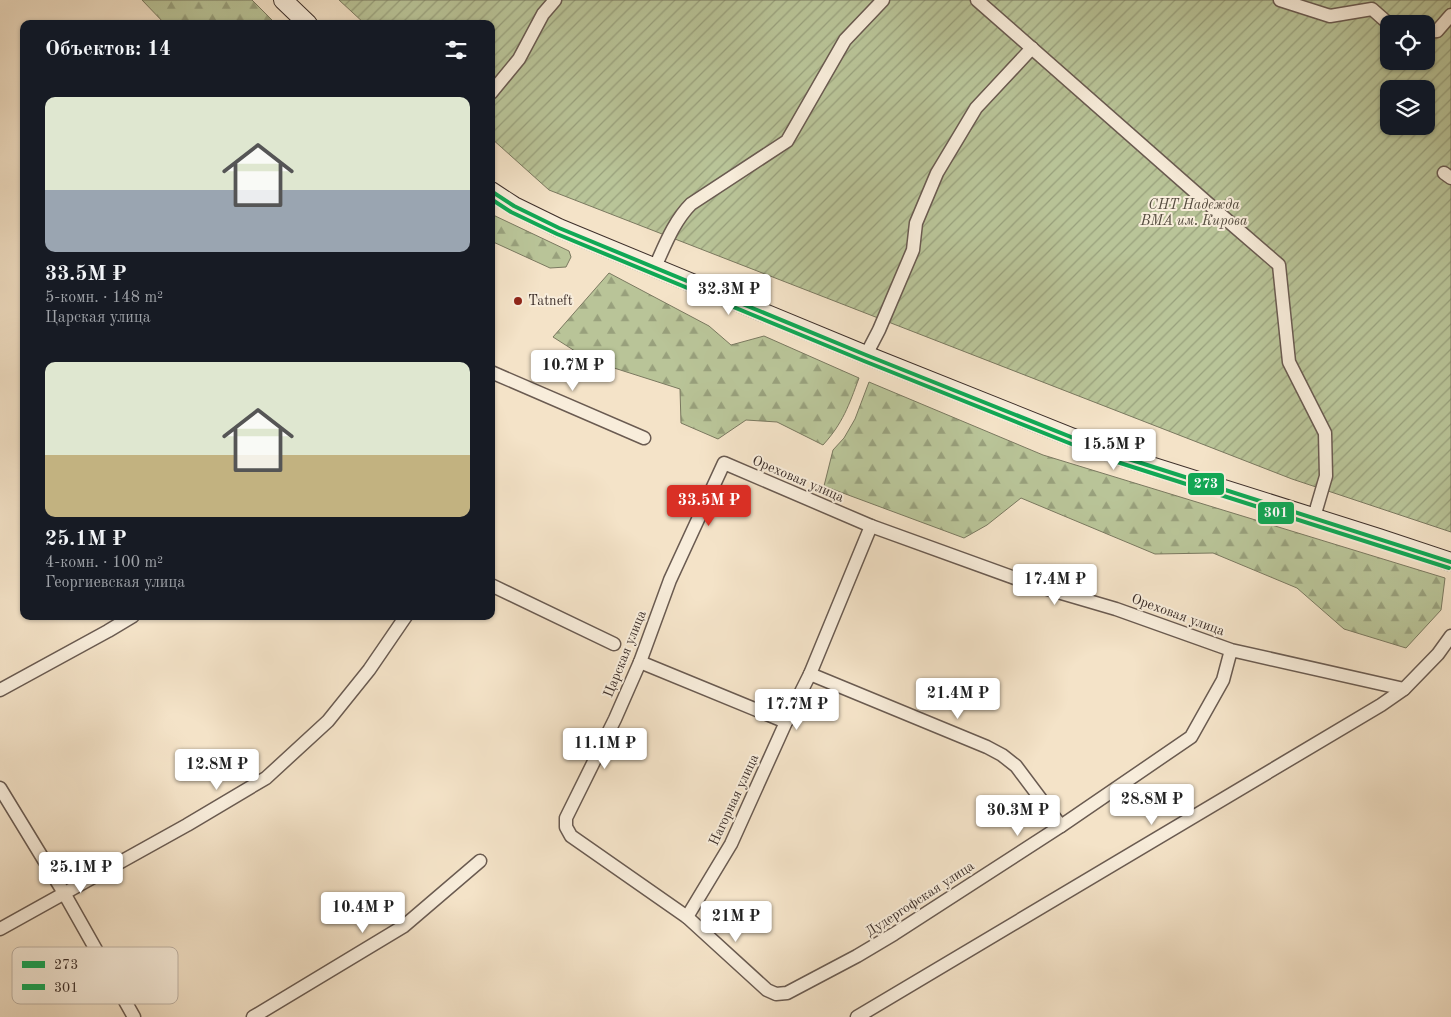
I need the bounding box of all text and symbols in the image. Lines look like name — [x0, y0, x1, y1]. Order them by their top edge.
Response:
map controls — [1380, 15, 1435, 135]
button: locate — [1380, 15, 1435, 70]
icon: filters — [442, 36, 470, 64]
text: Объектов: 14 — [45, 39, 171, 60]
button: layers — [1380, 80, 1435, 135]
icon: home — [213, 130, 303, 220]
park label: СНТ Надежда ВМА им. Кирова — [1140, 198, 1248, 229]
text: 33.5M ₽ — [45, 264, 127, 285]
pin: 32.3M ₽ — [683, 274, 775, 316]
text: 32.3M ₽ — [698, 282, 760, 298]
text: 5-комн. · 148 m² — [45, 290, 163, 306]
place label: Tatneft — [528, 294, 573, 308]
marker: Tatneft — [512, 295, 524, 307]
text: Царская улица — [45, 310, 151, 326]
pin: 10.7M ₽ — [527, 350, 619, 392]
text: 10.7M ₽ — [542, 358, 604, 374]
icon: home — [213, 395, 303, 485]
pin: 15.5M ₽ — [1068, 428, 1160, 471]
text: 15.5M ₽ — [1083, 437, 1145, 453]
street label: Ореховая улица — [750, 453, 846, 505]
line badge: 273 — [1187, 472, 1225, 496]
text: 273 — [1194, 477, 1218, 491]
pin: 33.5M ₽ — [663, 484, 755, 527]
text: 33.5M ₽ — [678, 493, 740, 509]
line badge: 301 — [1257, 501, 1295, 525]
text: 301 — [1264, 506, 1288, 520]
text: 25.1M ₽ — [45, 529, 127, 550]
text: 4-комн. · 100 m² — [45, 555, 163, 571]
pin: 17.4M ₽ — [1009, 564, 1101, 606]
text: 17.4M ₽ — [1024, 572, 1086, 588]
text: Георгиевская улица — [45, 575, 185, 591]
street label: Ореховая улица — [1130, 592, 1227, 638]
street label: Царская улица — [601, 608, 649, 699]
pin: 21.4M ₽ — [912, 678, 1004, 720]
text: 21.4M ₽ — [927, 686, 989, 702]
pin: 17.7M ₽ — [751, 688, 843, 731]
text: 17.7M ₽ — [766, 697, 828, 713]
pin: 11.1M ₽ — [559, 728, 651, 770]
text: 11.1M ₽ — [574, 736, 636, 752]
pin: 12.8M ₽ — [171, 748, 263, 791]
street label: Нагорная улица — [707, 752, 761, 848]
text: 12.8M ₽ — [186, 757, 248, 773]
pin: 28.8M ₽ — [1106, 784, 1198, 826]
text: 28.8M ₽ — [1121, 792, 1183, 808]
pin: 30.3M ₽ — [972, 794, 1064, 837]
text: 30.3M ₽ — [987, 803, 1049, 819]
pin: 25.1M ₽ — [35, 852, 127, 894]
street label: Дудергофская улица — [863, 859, 977, 940]
text: 25.1M ₽ — [50, 860, 112, 876]
pin: 10.4M ₽ — [317, 892, 409, 934]
text: 10.4M ₽ — [332, 900, 394, 916]
pin: 21M ₽ — [701, 900, 771, 943]
text: 21M ₽ — [712, 909, 760, 925]
legend — [12, 947, 178, 1004]
text: 273 — [54, 958, 78, 972]
text: 301 — [54, 981, 78, 995]

